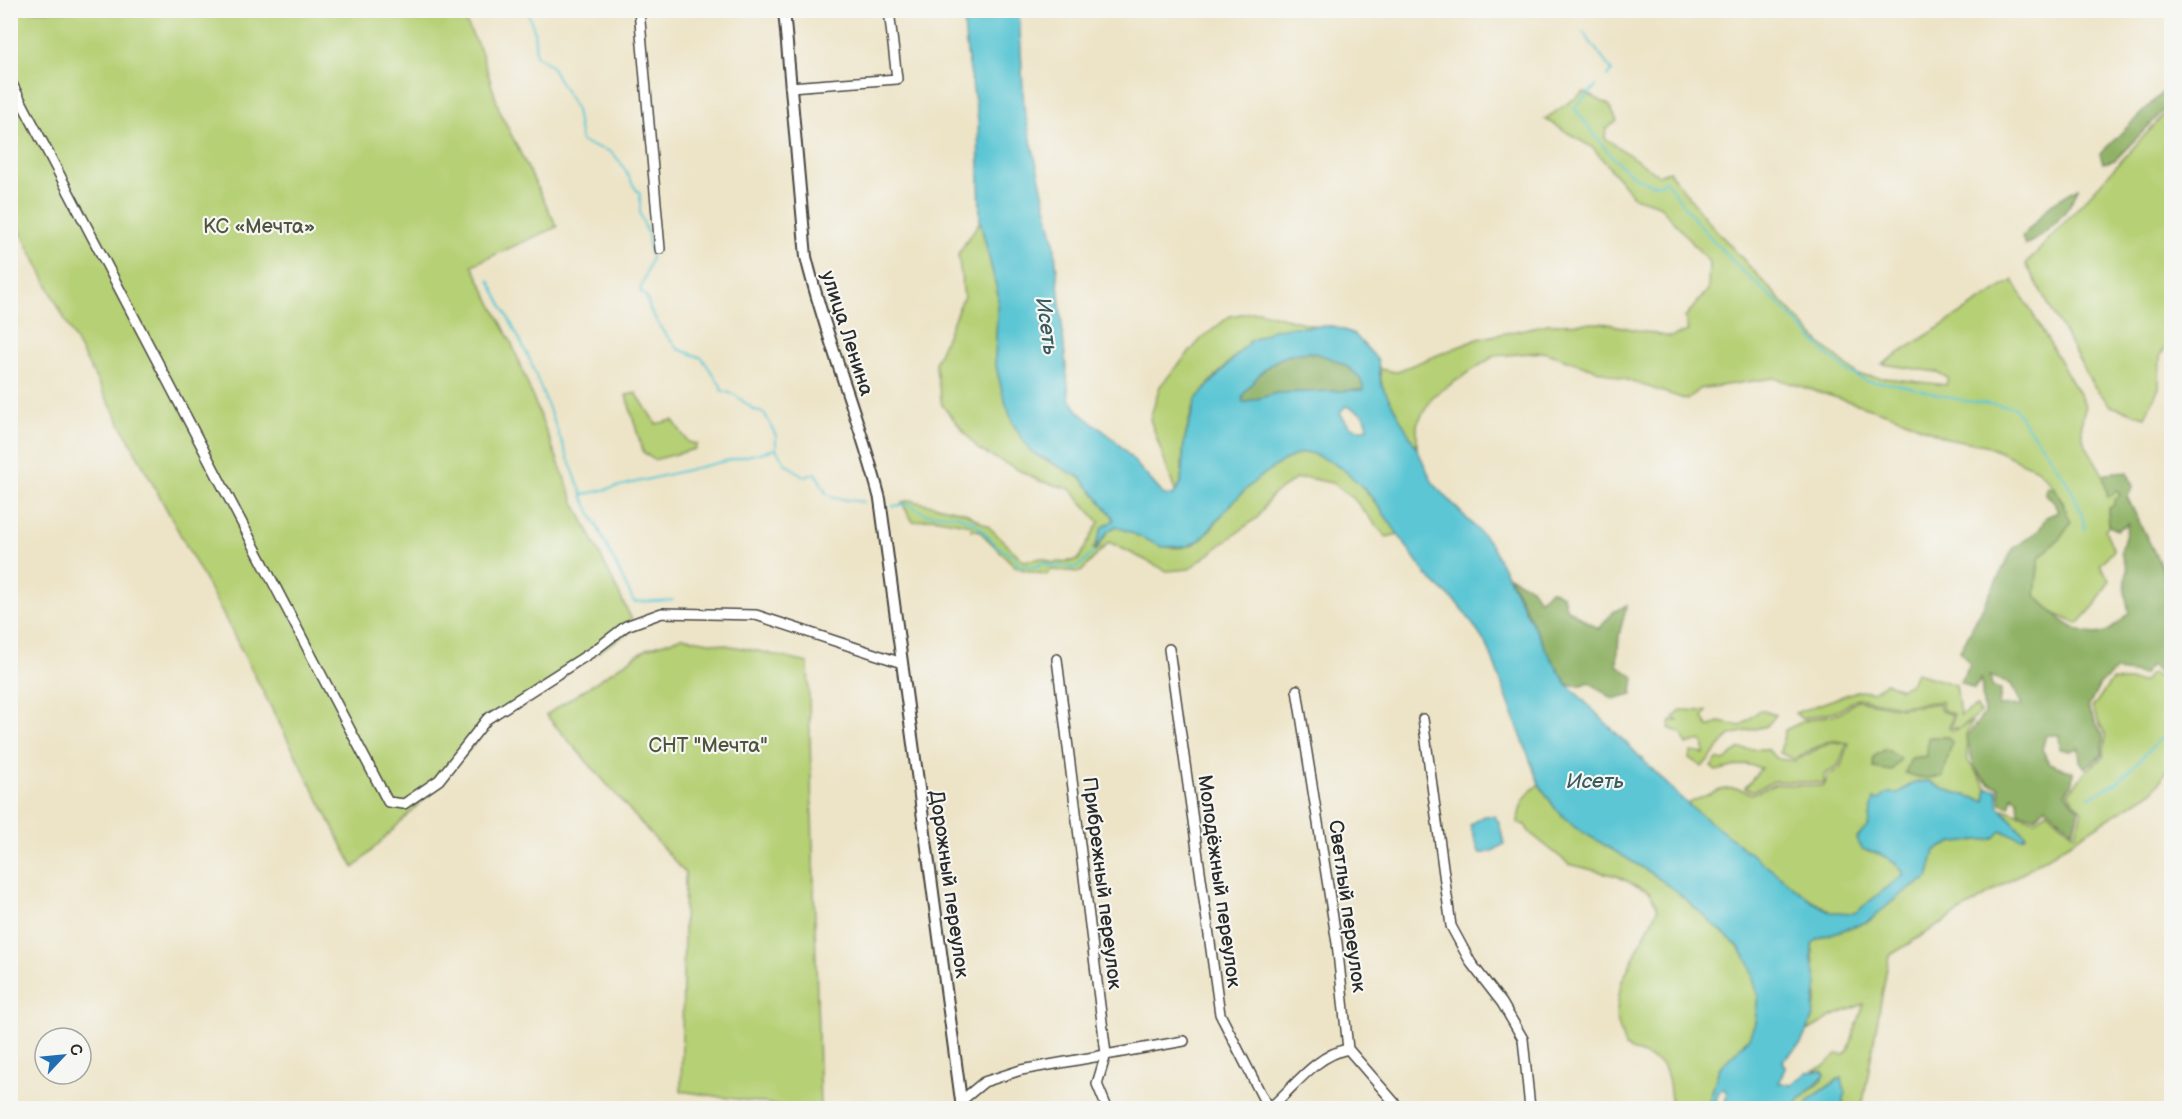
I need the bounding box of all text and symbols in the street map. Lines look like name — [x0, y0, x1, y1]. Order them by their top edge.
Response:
park label: КС «Мечта» — [203, 215, 315, 239]
street label: улица Ленина — [816, 268, 879, 399]
water label: Исеть — [1030, 296, 1063, 356]
park label: СНТ "Мечта" — [648, 734, 768, 758]
water label: Исеть — [1566, 769, 1624, 794]
street label: Молодёжный переулок — [1192, 773, 1246, 989]
street label: Прибрежный переулок — [1077, 775, 1127, 991]
street label: Дорожный переулок — [924, 789, 974, 980]
street label: Светлый переулок — [1323, 818, 1371, 994]
north arrow — [33, 1026, 93, 1086]
text: С — [64, 1041, 86, 1059]

